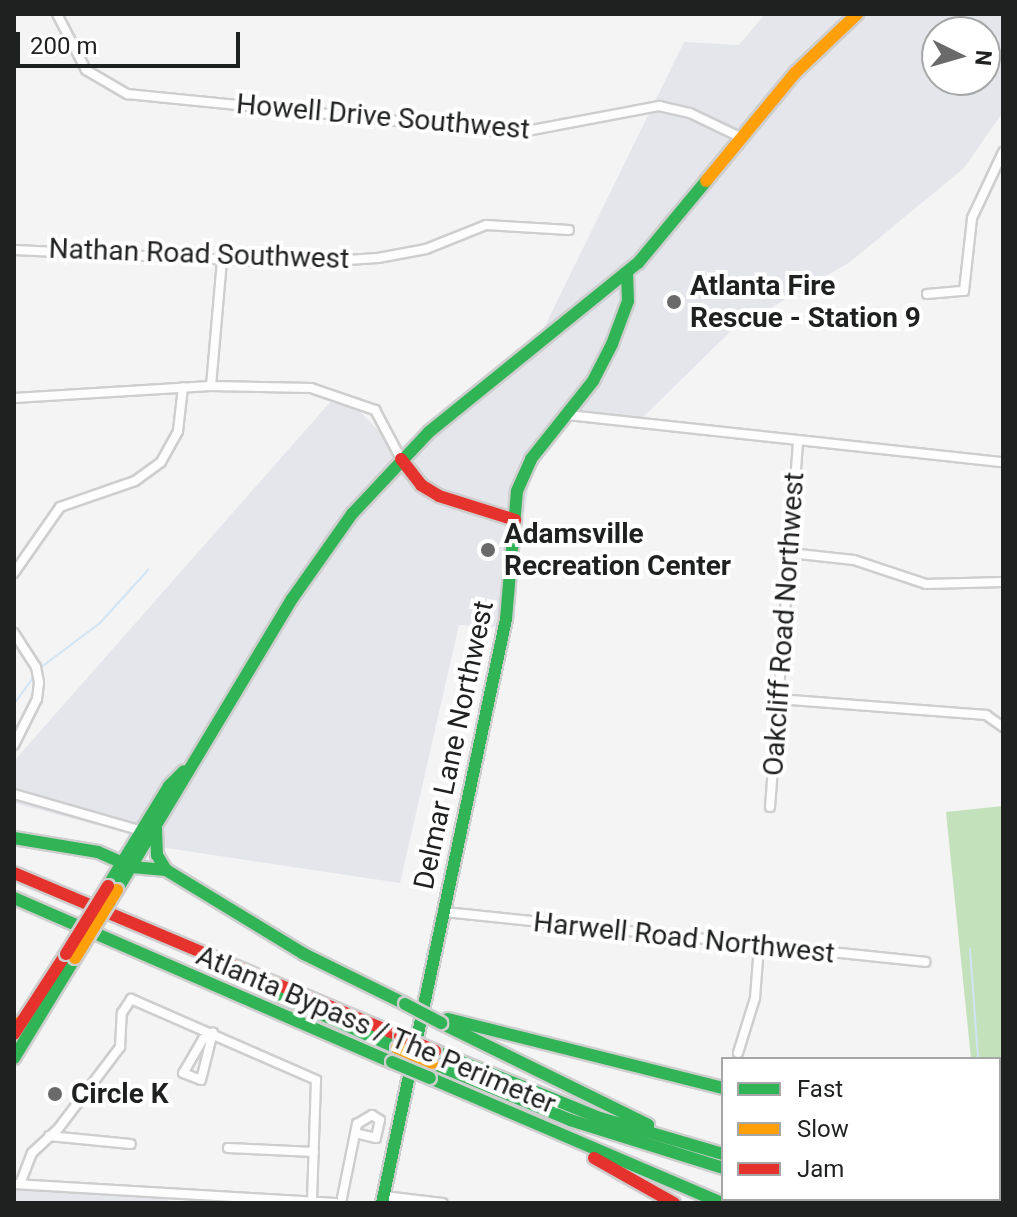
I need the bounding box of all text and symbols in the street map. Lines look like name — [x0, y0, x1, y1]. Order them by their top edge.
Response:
scale bar — [20, 16, 244, 66]
north arrow — [921, 16, 1001, 96]
text: 200 m — [30, 32, 97, 60]
text: N — [970, 49, 997, 67]
street label: Howell Drive Southwest — [235, 87, 531, 147]
street label: Nathan Road Southwest — [48, 232, 350, 276]
place label: Atlanta Fire Rescue - Station 9 — [690, 269, 921, 335]
marker: Atlanta Fire Rescue - Station 9 — [665, 293, 683, 311]
street label: Oakcliff Road Northwest — [757, 471, 811, 777]
place label: Adamsville Recreation Center — [504, 517, 731, 583]
marker: Adamsville Recreation Center — [479, 541, 497, 559]
street label: Delmar Lane Northwest — [407, 598, 501, 892]
street label: Harwell Road Northwest — [532, 905, 836, 971]
street label: Atlanta Bypass / The Perimeter — [191, 939, 561, 1121]
legend — [721, 1057, 1001, 1201]
text: Fast — [797, 1075, 843, 1103]
place label: Circle K — [71, 1077, 169, 1111]
marker: Circle K — [46, 1085, 64, 1103]
text: Slow — [797, 1115, 849, 1143]
text: Jam — [797, 1155, 844, 1183]

